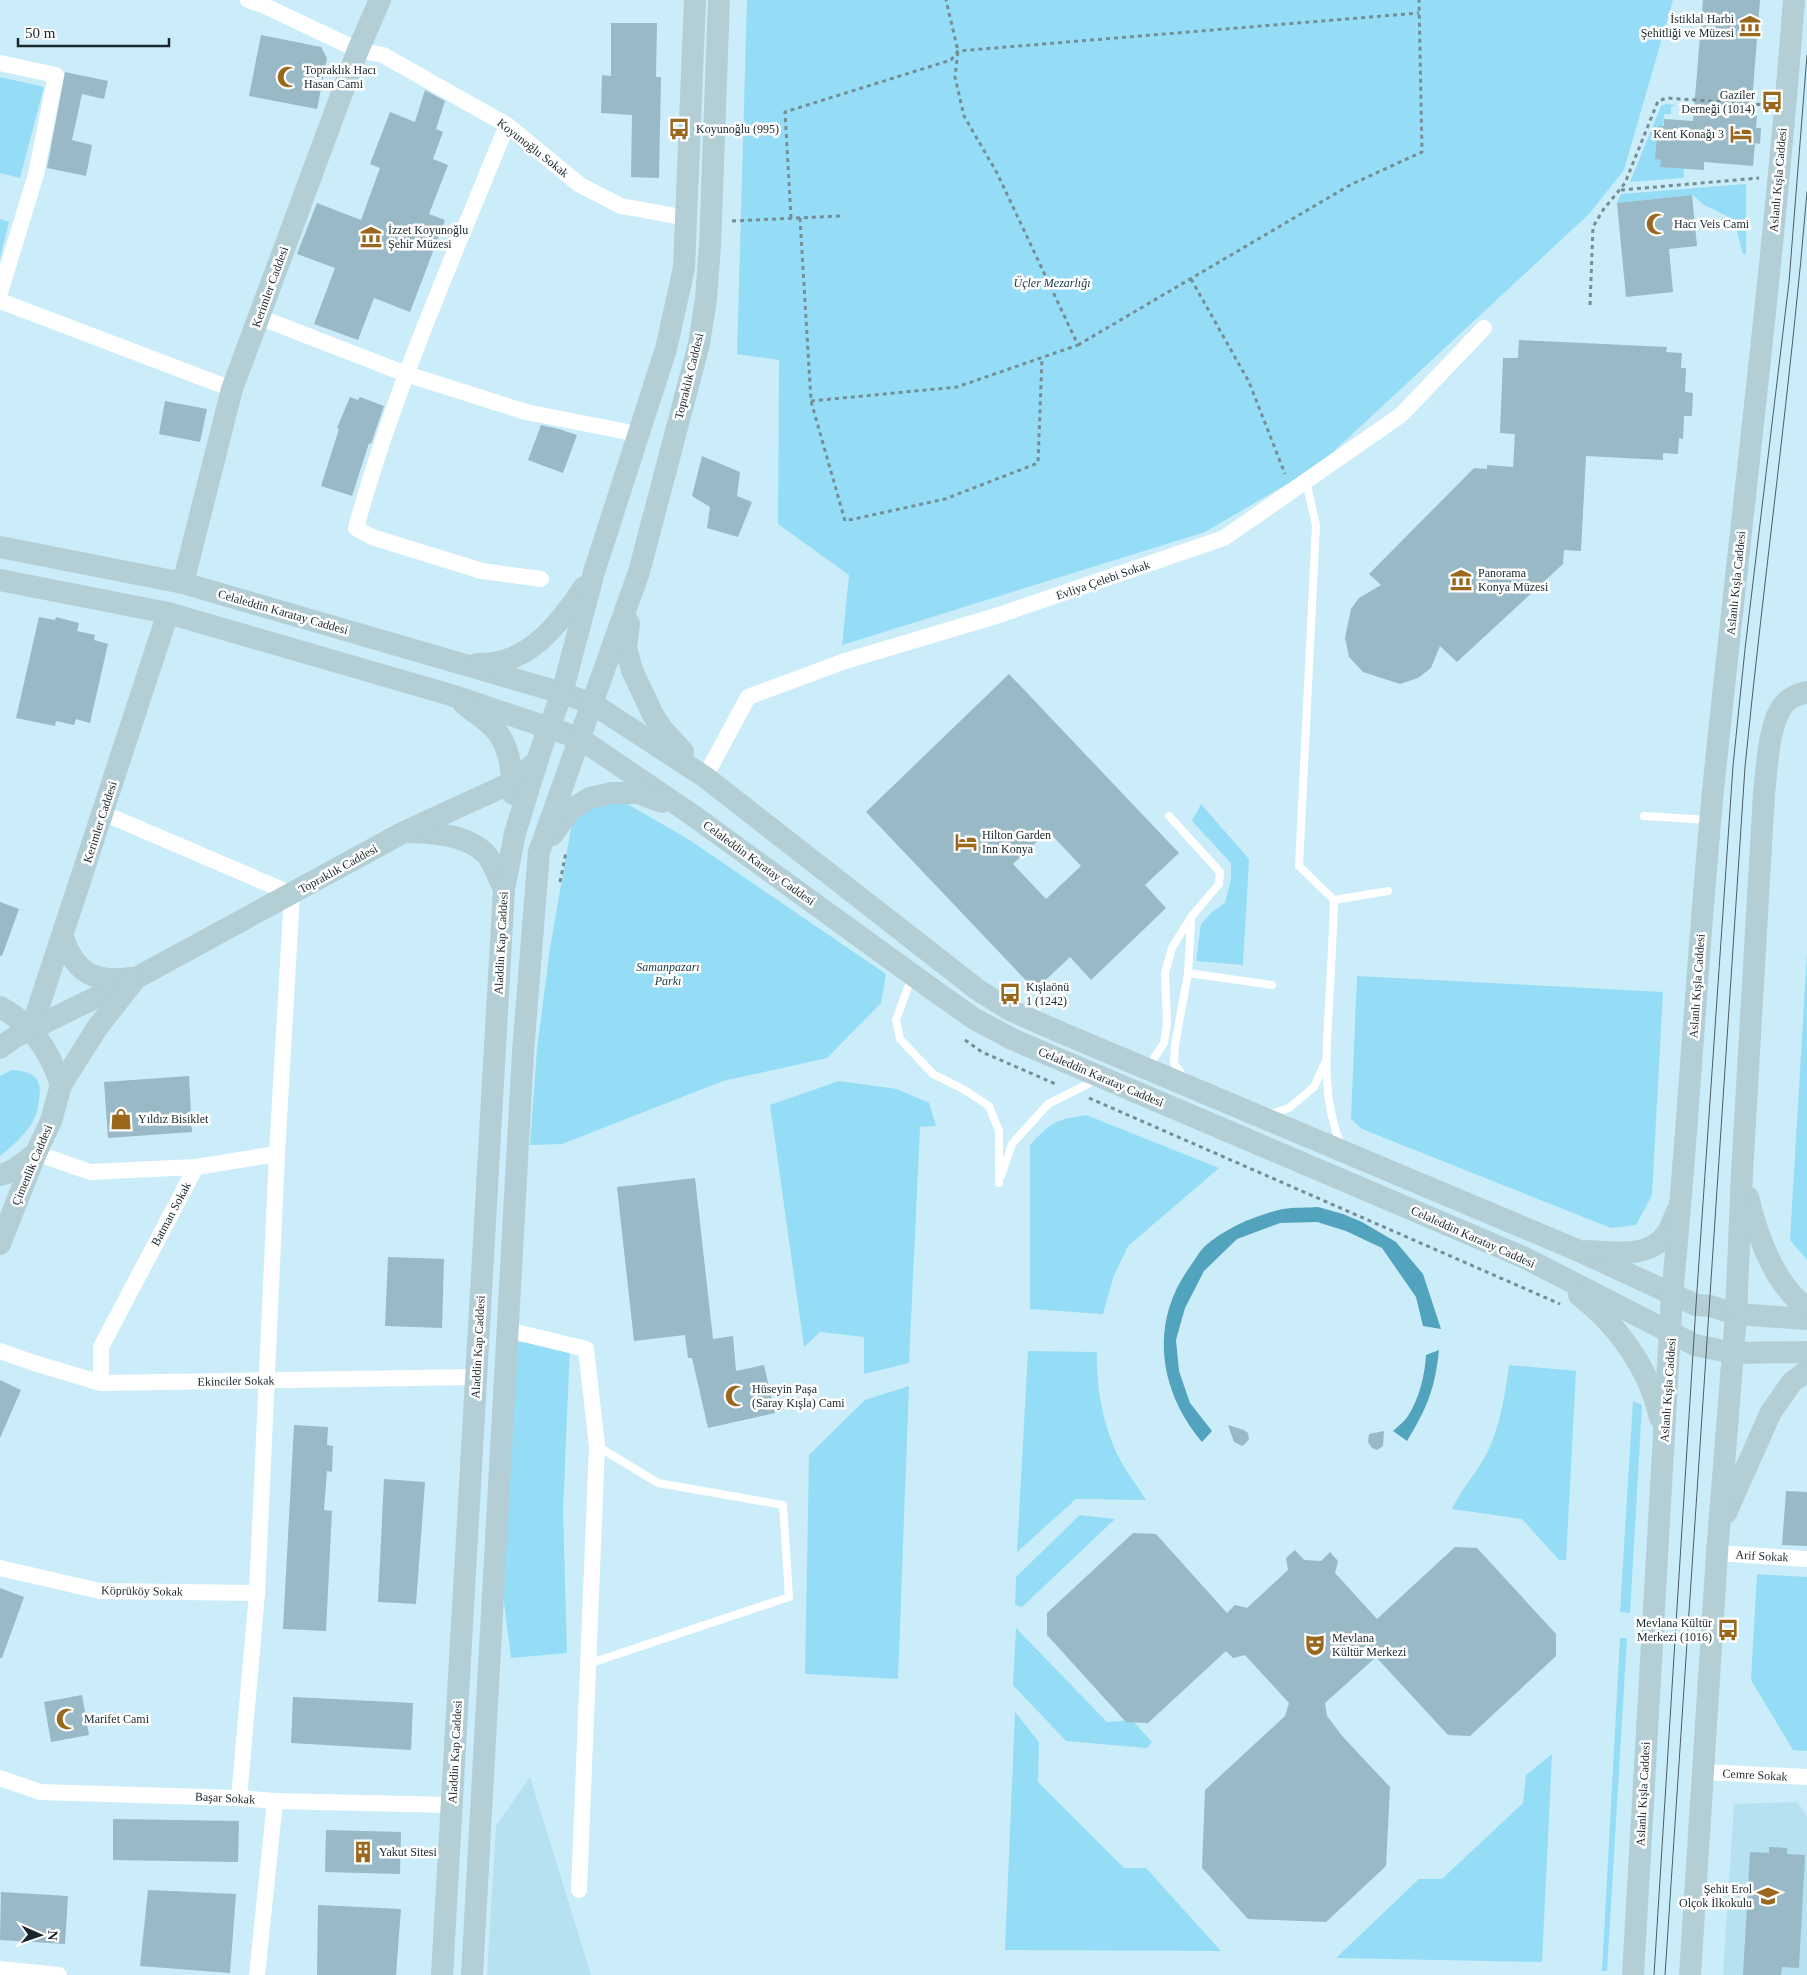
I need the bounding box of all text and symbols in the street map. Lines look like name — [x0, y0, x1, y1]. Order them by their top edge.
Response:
place label: İstiklal Harbi Şehitliği ve Müzesi — [1641, 12, 1735, 40]
museum icon: İstiklal Harbi Şehitliği ve Müzesi — [1737, 13, 1763, 39]
scale bar — [18, 15, 169, 47]
text: 50 m — [25, 25, 56, 41]
place label: Topraklık Hacı Hasan Cami — [304, 63, 377, 91]
mosque icon: Topraklık Hacı Hasan Cami — [275, 64, 301, 90]
place label: Gaziler Derneği (1014) — [1681, 88, 1755, 116]
bus stop icon: Gaziler Derneği (1014) — [1759, 89, 1785, 115]
street label: Koyunoğlu Sokak — [494, 116, 572, 180]
bus stop icon: Koyunoğlu (995) — [666, 116, 692, 142]
hotel icon: Kent Konağı 3 — [1728, 121, 1754, 147]
place label: Koyunoğlu (995) — [696, 122, 779, 136]
place label: Kent Konağı 3 — [1653, 127, 1724, 141]
street label: Aslanlı Kışla Caddesi — [1766, 127, 1790, 233]
mosque icon: Hacı Veis Cami — [1644, 211, 1670, 237]
place label: Hacı Veis Cami — [1674, 217, 1750, 231]
place label: İzzet Koyunoğlu Şehir Müzesi — [388, 223, 468, 251]
museum icon: İzzet Koyunoğlu Şehir Müzesi — [358, 224, 384, 250]
street label: Kerimler Caddesi — [249, 244, 291, 329]
park label: Üçler Mezarlığı — [1014, 275, 1091, 290]
street label: Topraklık Caddesi — [672, 331, 707, 420]
street label: Aslanlı Kışla Caddesi — [1724, 530, 1749, 636]
street label: Evliya Çelebi Sokak — [1054, 557, 1152, 603]
place label: Panorama Konya Müzesi — [1478, 566, 1549, 594]
museum icon: Panorama Konya Müzesi — [1448, 567, 1474, 593]
street label: Celaleddin Karatay Caddesi — [216, 587, 350, 637]
street label: Kerimler Caddesi — [80, 779, 120, 865]
street label: Celaleddin Karatay Caddesi — [700, 818, 818, 909]
place label: Hilton Garden Inn Konya — [982, 828, 1051, 856]
hotel icon: Hilton Garden Inn Konya — [953, 829, 979, 855]
street label: Topraklık Caddesi — [296, 841, 381, 896]
street label: Aladdin Kap Caddesi — [491, 890, 511, 995]
street label: Aslanlı Kışla Caddesi — [1686, 933, 1708, 1039]
park label: Samanpazarı Parkı — [636, 960, 700, 988]
place label: Kışlaönü 1 (1242) — [1026, 980, 1069, 1008]
bus stop icon: Kışlaönü 1 (1242) — [997, 981, 1023, 1007]
street label: Celaleddin Karatay Caddesi — [1036, 1044, 1166, 1110]
shop icon: Yıldız Bisiklet — [108, 1106, 134, 1132]
place label: Yıldız Bisiklet — [138, 1112, 209, 1126]
street label: Çimenlik Caddesi — [9, 1122, 56, 1207]
street label: Batman Sokak — [148, 1180, 194, 1248]
street label: Celaleddin Karatay Caddesi — [1409, 1203, 1538, 1271]
street label: Aladdin Kap Caddesi — [468, 1294, 488, 1399]
street label: Aslanlı Kışla Caddesi — [1657, 1337, 1679, 1443]
street label: Ekinciler Sokak — [197, 1373, 275, 1389]
place label: Hüseyin Paşa (Saray Kışla) Cami — [752, 1382, 845, 1410]
mosque icon: Hüseyin Paşa (Saray Kışla) Cami — [723, 1383, 749, 1409]
street label: Arif Sokak — [1735, 1548, 1789, 1564]
street label: Köprüköy Sokak — [101, 1583, 183, 1599]
place label: Mevlana Kültür Merkezi (1016) — [1636, 1616, 1712, 1644]
bus stop icon: Mevlana Kültür Merkezi (1016) — [1715, 1617, 1741, 1643]
place label: Mevlana Kültür Merkezi — [1332, 1631, 1407, 1659]
theatre icon: Mevlana Kültür Merkezi — [1302, 1632, 1328, 1658]
street label: Aladdin Kap Caddesi — [445, 1699, 465, 1804]
mosque icon: Marifet Cami — [54, 1706, 80, 1732]
place label: Marifet Cami — [84, 1712, 150, 1726]
street label: Aslanlı Kışla Caddesi — [1633, 1741, 1653, 1847]
street label: Cemre Sokak — [1722, 1766, 1788, 1784]
street label: Başar Sokak — [195, 1789, 255, 1807]
building icon: Yakut Sitesi — [350, 1839, 376, 1865]
place label: Yakut Sitesi — [379, 1845, 437, 1859]
place label: Şehit Erol Olçok İlkokulu — [1679, 1882, 1753, 1910]
school or university icon: Şehit Erol Olçok İlkokulu — [1755, 1883, 1781, 1909]
north arrow — [15, 1910, 65, 1960]
text: N — [45, 1930, 60, 1941]

